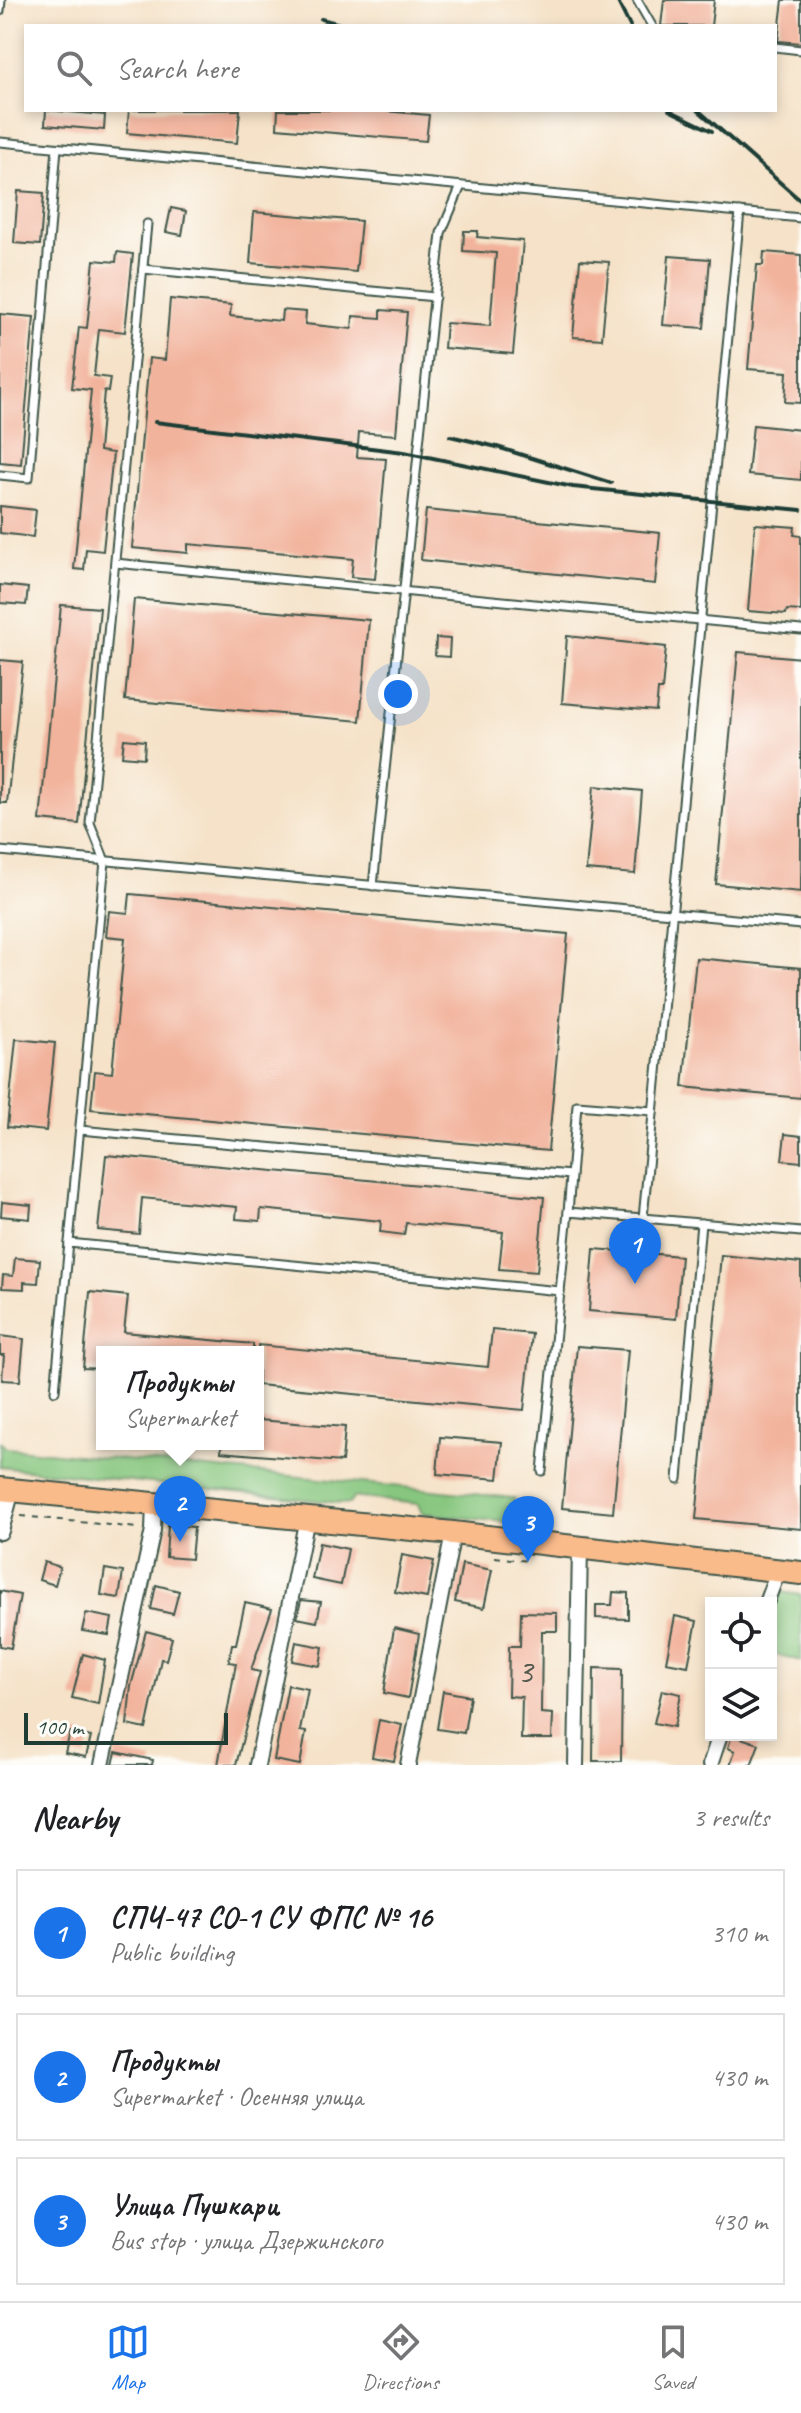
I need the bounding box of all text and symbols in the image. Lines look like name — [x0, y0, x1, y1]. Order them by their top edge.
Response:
search box — [24, 24, 777, 112]
icon: search — [52, 46, 96, 90]
text: Search here — [116, 49, 238, 87]
your location — [378, 674, 418, 714]
pin: 1 — [609, 1218, 661, 1284]
popup — [96, 1346, 264, 1450]
text: Продукты — [125, 1363, 233, 1401]
text: Supermarket — [125, 1401, 235, 1434]
pin: 2 — [154, 1476, 206, 1542]
pin: 3 — [502, 1496, 554, 1562]
map controls — [705, 1597, 777, 1741]
button: locate — [705, 1597, 777, 1669]
house number: 3 — [517, 1650, 535, 1693]
button: layers — [705, 1669, 777, 1741]
scale bar — [24, 1709, 228, 1745]
text: 100 m — [36, 1713, 83, 1741]
text: Nearby — [32, 1796, 118, 1839]
text: 3 results — [693, 1801, 769, 1834]
text: СПЧ-47 СО-1 СУ ФПС № 16 — [110, 1898, 432, 1936]
text: 1 — [54, 1917, 66, 1950]
text: 310 m — [711, 1917, 767, 1950]
text: Public building — [110, 1936, 233, 1969]
text: Продукты — [110, 2042, 218, 2080]
text: 2 — [54, 2061, 66, 2094]
text: 430 m — [711, 2061, 767, 2094]
text: Supermarket · Осенняя улица — [110, 2080, 363, 2113]
text: Улица Пушкари — [110, 2186, 279, 2224]
text: 3 — [54, 2205, 66, 2238]
text: 430 m — [711, 2205, 767, 2238]
text: Bus stop · улица Дзержинского — [110, 2224, 382, 2257]
tab: Map — [106, 2320, 150, 2396]
tab: Directions — [362, 2320, 439, 2396]
tab: Saved — [651, 2320, 695, 2396]

